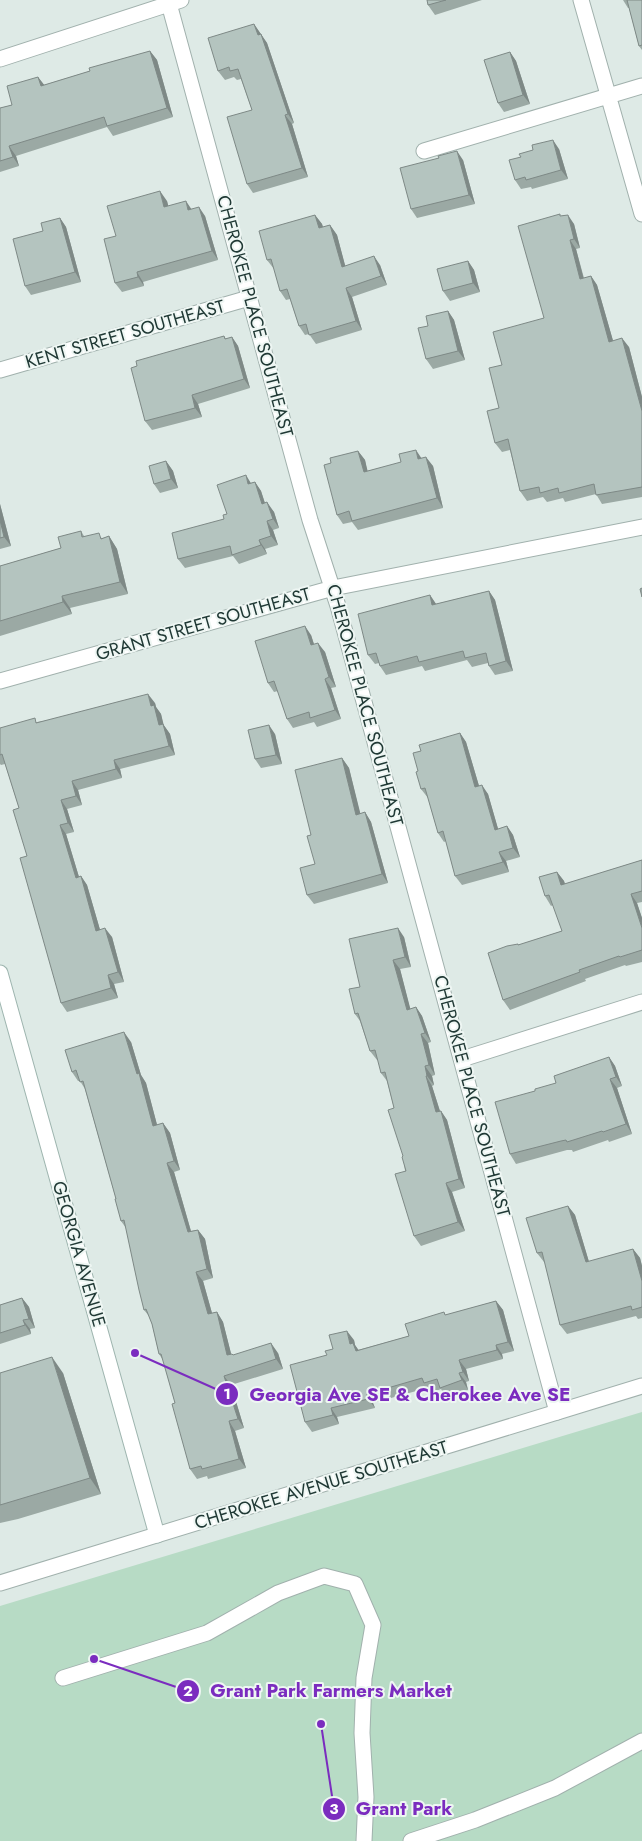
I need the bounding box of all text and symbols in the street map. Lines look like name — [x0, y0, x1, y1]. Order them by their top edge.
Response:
street label: CHEROKEE PLACE SOUTHEAST — [210, 192, 300, 440]
street label: KENT STREET SOUTHEAST — [22, 293, 228, 375]
street label: GRANT STREET SOUTHEAST — [93, 581, 314, 667]
street label: CHEROKEE PLACE SOUTHEAST — [320, 581, 410, 829]
street label: CHEROKEE PLACE SOUTHEAST — [427, 972, 517, 1220]
street label: GEORGIA AVENUE — [46, 1178, 112, 1330]
callout: Georgia Ave SE & Cherokee Ave SE — [215, 1377, 580, 1411]
text: Georgia Ave SE & Cherokee Ave SE — [250, 1381, 570, 1408]
text: 1 — [223, 1383, 231, 1405]
street label: CHEROKEE AVENUE SOUTHEAST — [191, 1434, 452, 1536]
callout: Grant Park Farmers Market — [176, 1674, 462, 1708]
text: Grant Park Farmers Market — [210, 1677, 452, 1704]
text: 2 — [183, 1680, 193, 1702]
callout: Grant Park — [321, 1792, 462, 1826]
text: Grant Park — [356, 1795, 452, 1822]
text: 3 — [329, 1798, 339, 1820]

